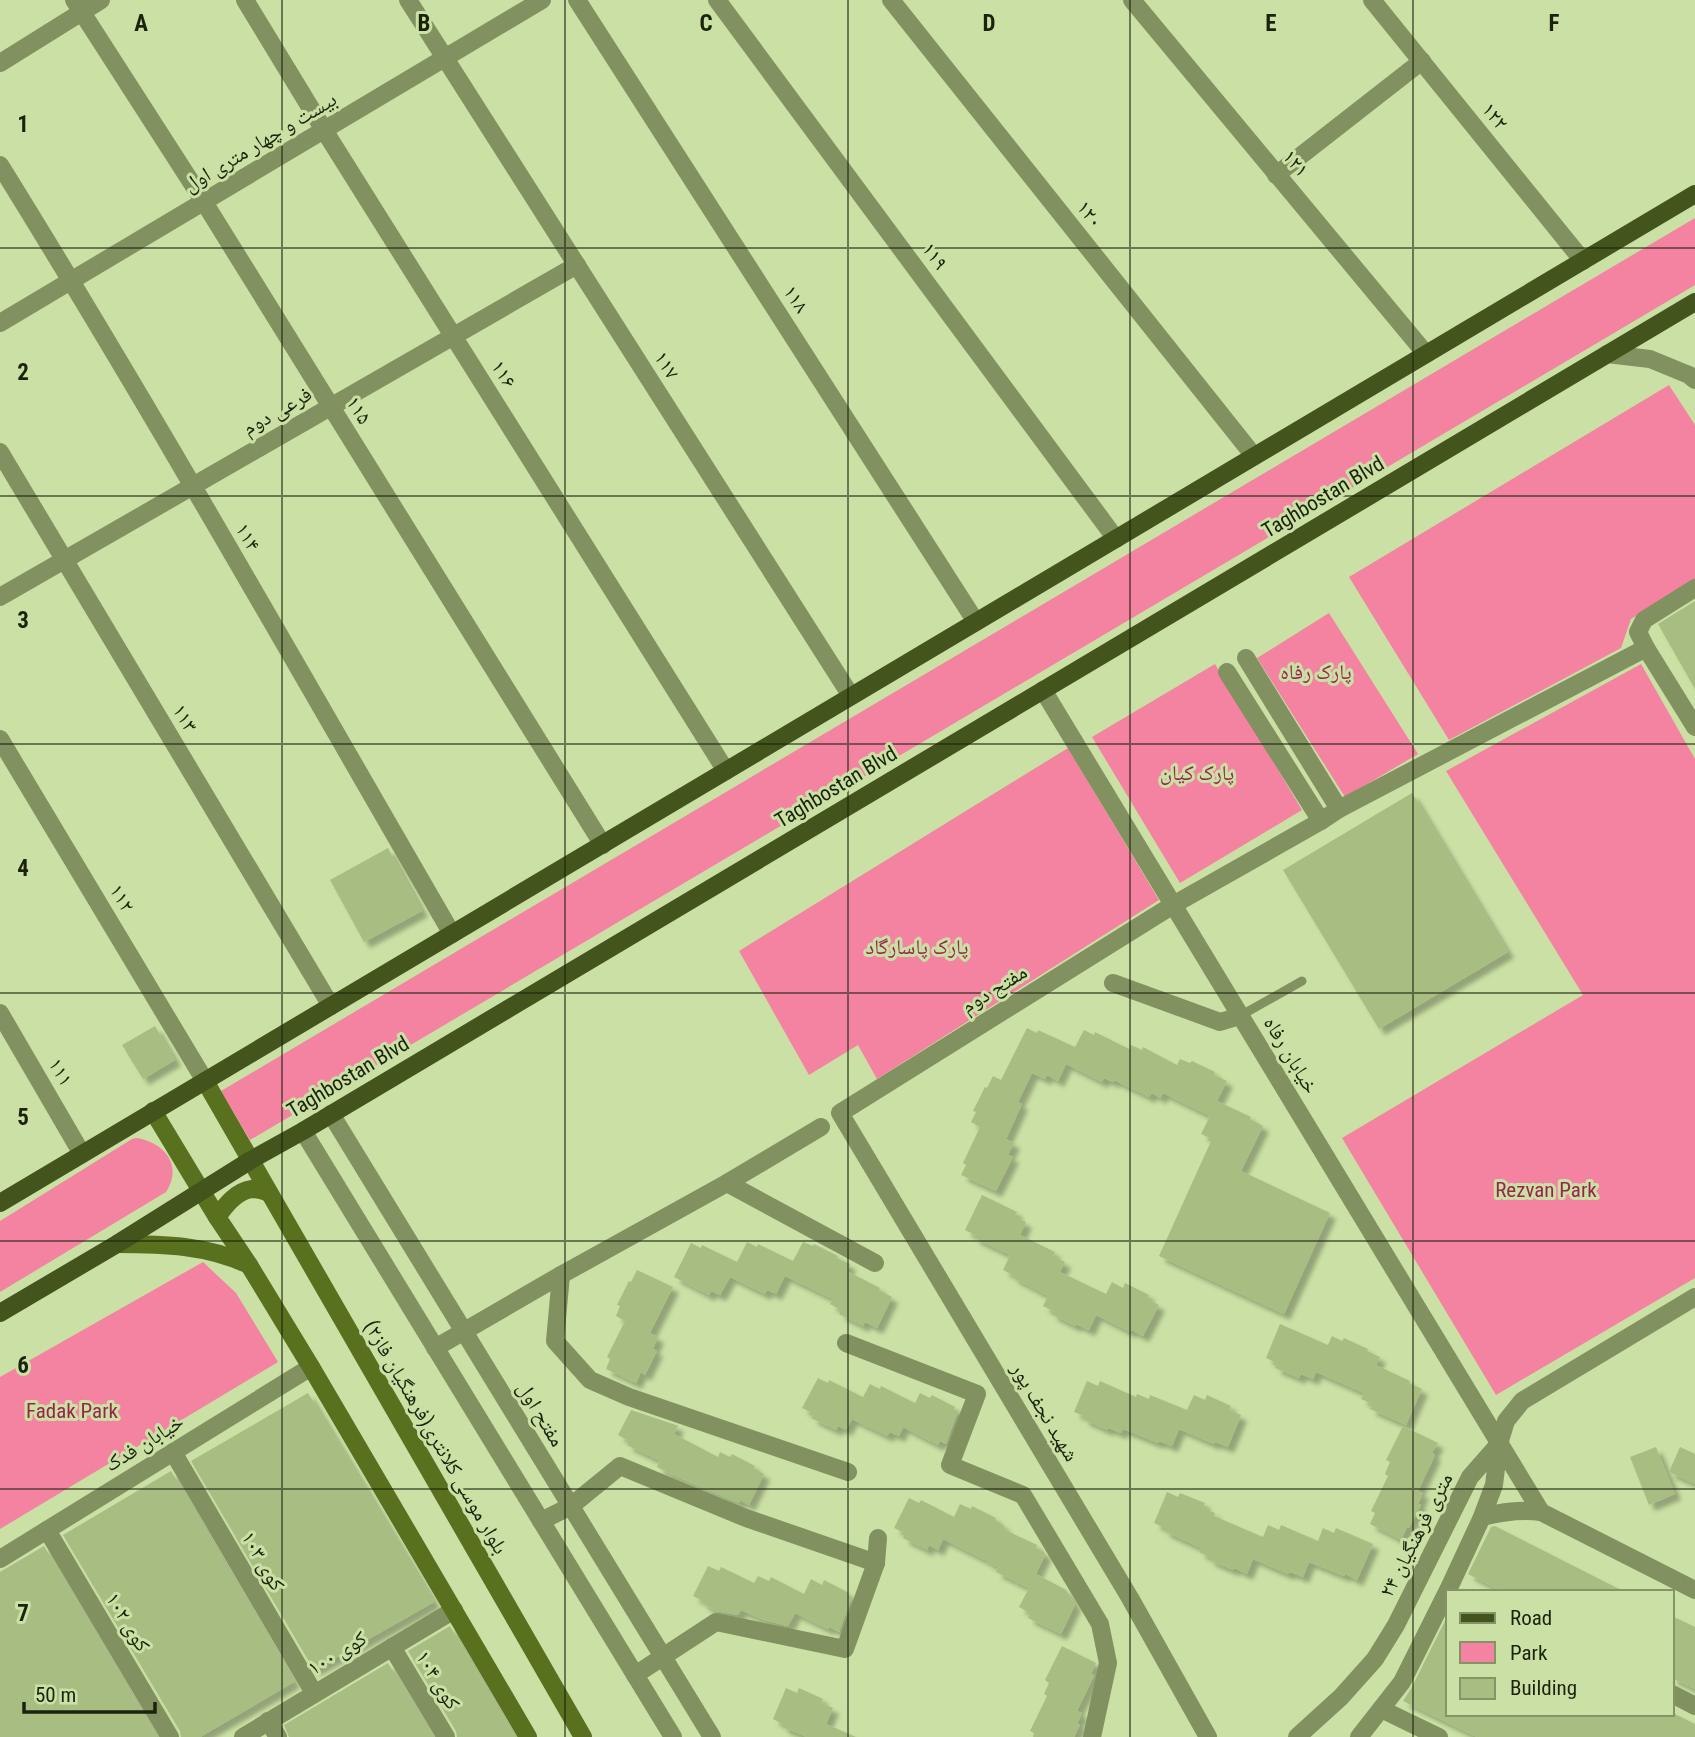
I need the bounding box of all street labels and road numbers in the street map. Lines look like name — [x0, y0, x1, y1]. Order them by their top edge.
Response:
street label: بیست و چهار متری اول — [179, 87, 341, 197]
street label: ۱۲۲ — [1477, 97, 1513, 135]
street label: ۱۲۱ — [1278, 144, 1314, 182]
street label: ۱۲۰ — [1072, 195, 1108, 233]
street label: ۱۱۹ — [917, 238, 953, 274]
street label: ۱۱۸ — [778, 281, 814, 317]
street label: ۱۱۷ — [649, 347, 685, 383]
street label: ۱۱۶ — [486, 356, 522, 392]
street label: فرعی دوم — [238, 382, 317, 442]
street label: ۱۱۵ — [341, 392, 377, 428]
street label: Taghbostan Blvd — [1258, 451, 1388, 543]
street label: ۱۱۴ — [231, 519, 265, 555]
street label: ۱۱۳ — [167, 700, 203, 736]
street label: Taghbostan Blvd — [771, 741, 901, 833]
street label: ۱۱۲ — [104, 880, 140, 916]
street label: مفتح دوم — [957, 960, 1032, 1020]
street label: خیابان رفاه — [1259, 1012, 1323, 1098]
street label: Taghbostan Blvd — [283, 1031, 413, 1123]
street label: ۱۱۱ — [44, 1054, 78, 1090]
street label: بلوار موسی کلانتری(فرهنگیان فاز۲) — [358, 1316, 513, 1559]
street label: شهید نجف پور — [1005, 1357, 1084, 1466]
street label: مفتح اول — [511, 1377, 570, 1451]
street label: خیابان فدک — [100, 1409, 188, 1477]
street label: ۲۴ متری فرهنگیان — [1374, 1469, 1458, 1601]
street label: کوی ۱۰۳ — [236, 1527, 290, 1595]
street label: کوی ۱۰۲ — [101, 1588, 155, 1656]
street label: کوی ۱۰۰ — [303, 1626, 371, 1680]
street label: کوی ۱۰۴ — [411, 1646, 465, 1714]

